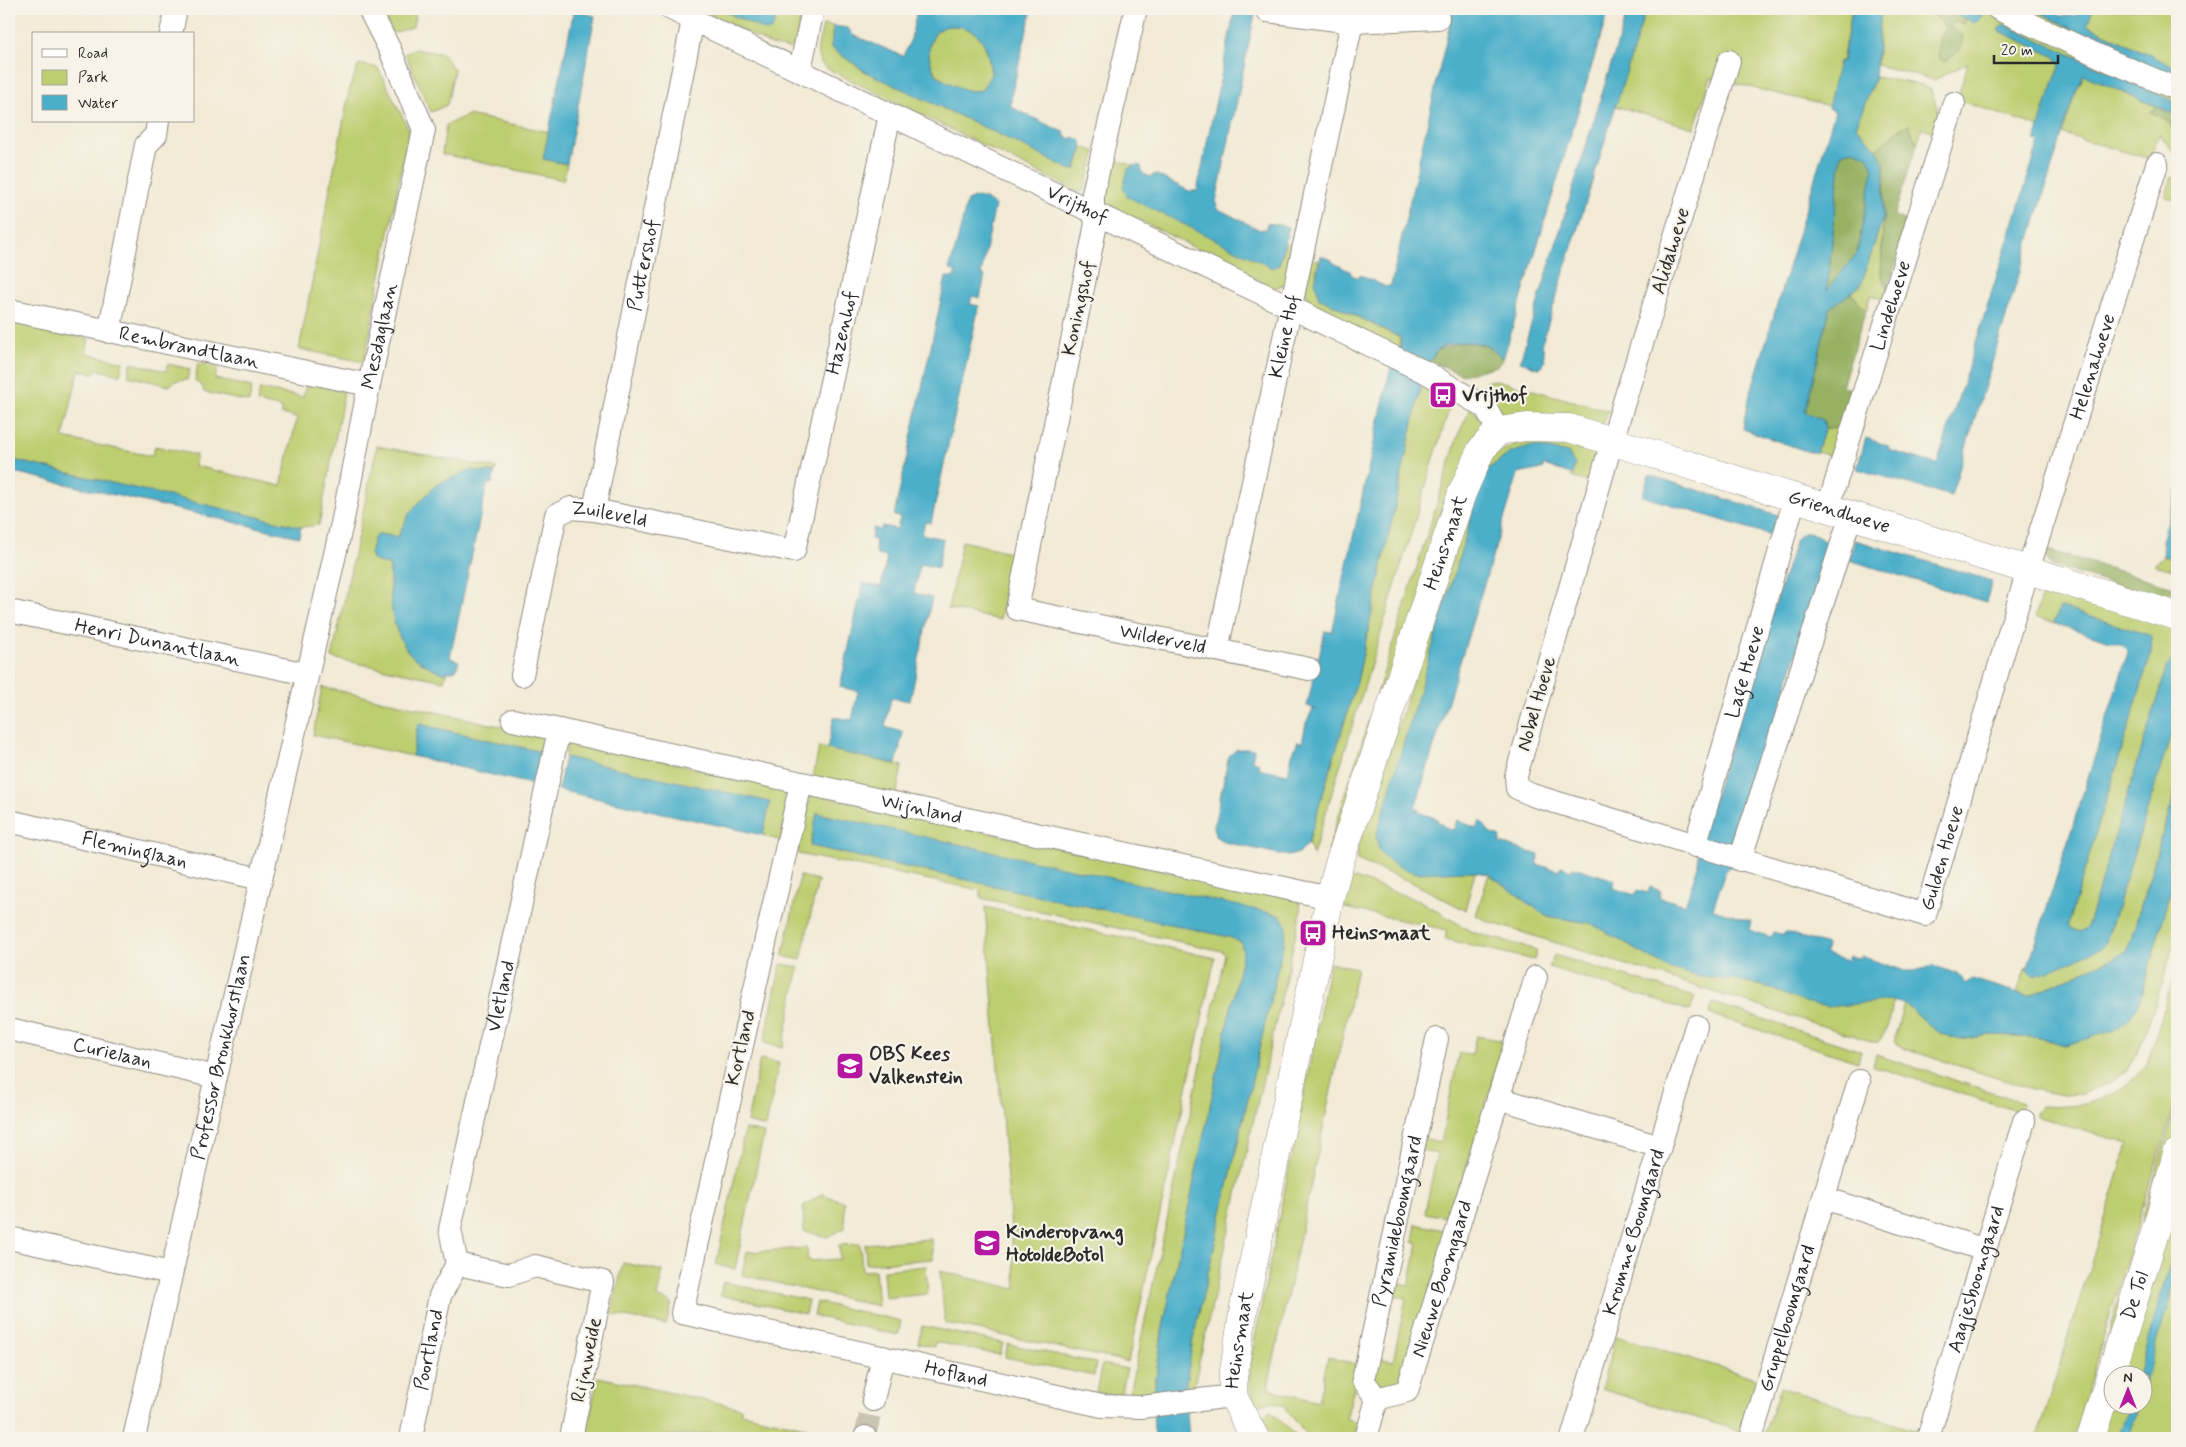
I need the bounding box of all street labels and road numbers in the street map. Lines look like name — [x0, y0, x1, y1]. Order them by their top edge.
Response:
street label: Vrijthof — [1042, 178, 1113, 231]
street label: Alidahoeve — [1645, 204, 1697, 298]
street label: Puttershof — [621, 216, 666, 314]
street label: Lindehoeve — [1864, 257, 1918, 354]
street label: Koningshof — [1056, 258, 1102, 358]
street label: Mesdaglaan — [355, 280, 404, 392]
street label: Hazenhof — [820, 288, 864, 377]
street label: Kleine Hof — [1262, 291, 1307, 381]
street label: Helenahoeve — [2063, 310, 2122, 423]
street label: Rembrandtlaan — [116, 320, 262, 375]
street label: Griendhoeve — [1785, 483, 1894, 540]
street label: Heinsmaat — [1417, 491, 1474, 594]
street label: Zuileveld — [570, 495, 650, 534]
street label: Henri Dunantlaan — [72, 612, 244, 673]
street label: Wilderveld — [1117, 617, 1208, 661]
street label: Lage Hoeve — [1719, 622, 1771, 722]
street label: Nobel Hoeve — [1511, 653, 1563, 755]
street label: Wijnland — [878, 787, 965, 831]
street label: Gulden Hoeve — [1914, 802, 1970, 914]
street label: Fleminglaan — [79, 825, 190, 875]
street label: Professor Bronkhorstlaan — [184, 951, 257, 1162]
street label: Vletland — [480, 958, 522, 1035]
street label: Kortland — [719, 1008, 763, 1088]
street label: Curielaan — [70, 1031, 154, 1075]
street label: Pyramideboomgaard — [1366, 1133, 1429, 1309]
street label: Kromme Boomgaard — [1596, 1146, 1672, 1318]
street label: Nieuwe Boomgaard — [1405, 1197, 1479, 1361]
street label: Aagjesboomgaard — [1941, 1202, 2011, 1356]
street label: Gruppelboomgaard — [1752, 1242, 1822, 1395]
street label: De Tol — [2115, 1268, 2156, 1323]
street label: Heinsmaat — [1220, 1288, 1261, 1389]
street label: Poortland — [408, 1307, 450, 1393]
street label: Rijnweide — [565, 1315, 609, 1405]
street label: Hofland — [922, 1354, 990, 1394]

